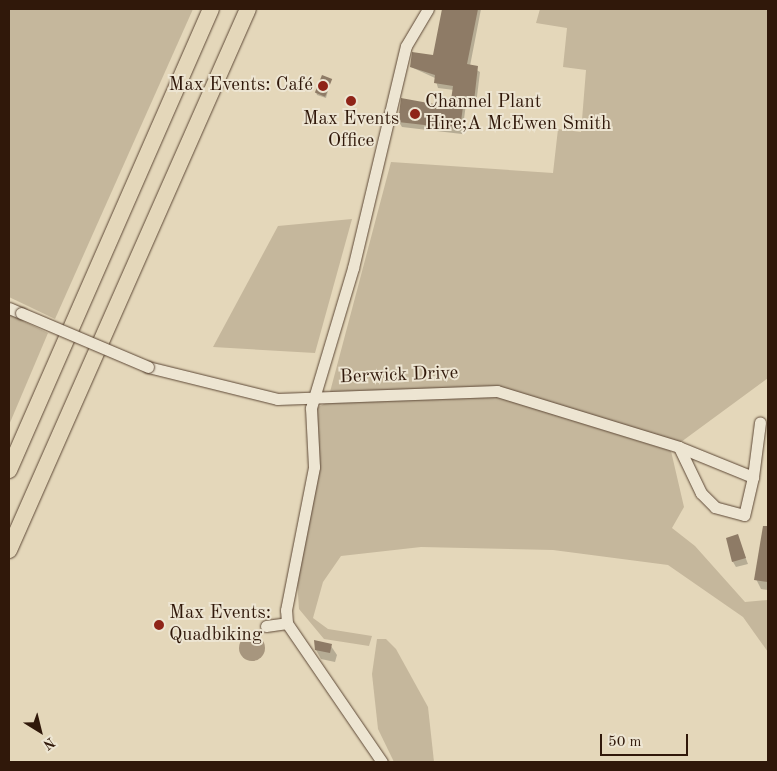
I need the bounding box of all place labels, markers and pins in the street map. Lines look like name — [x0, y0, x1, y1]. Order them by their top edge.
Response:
place label: Max Events: Café — [169, 75, 313, 97]
marker: Max Events: Café — [317, 80, 329, 92]
place label: Channel Plant Hire;A McEwen Smith — [425, 92, 611, 136]
marker: Max Events Office — [345, 95, 357, 107]
marker: Channel Plant Hire;A McEwen Smith — [409, 108, 421, 120]
place label: Max Events Office — [303, 109, 399, 153]
place label: Max Events: Quadbiking — [169, 603, 271, 647]
marker: Max Events: Quadbiking — [153, 619, 165, 631]

